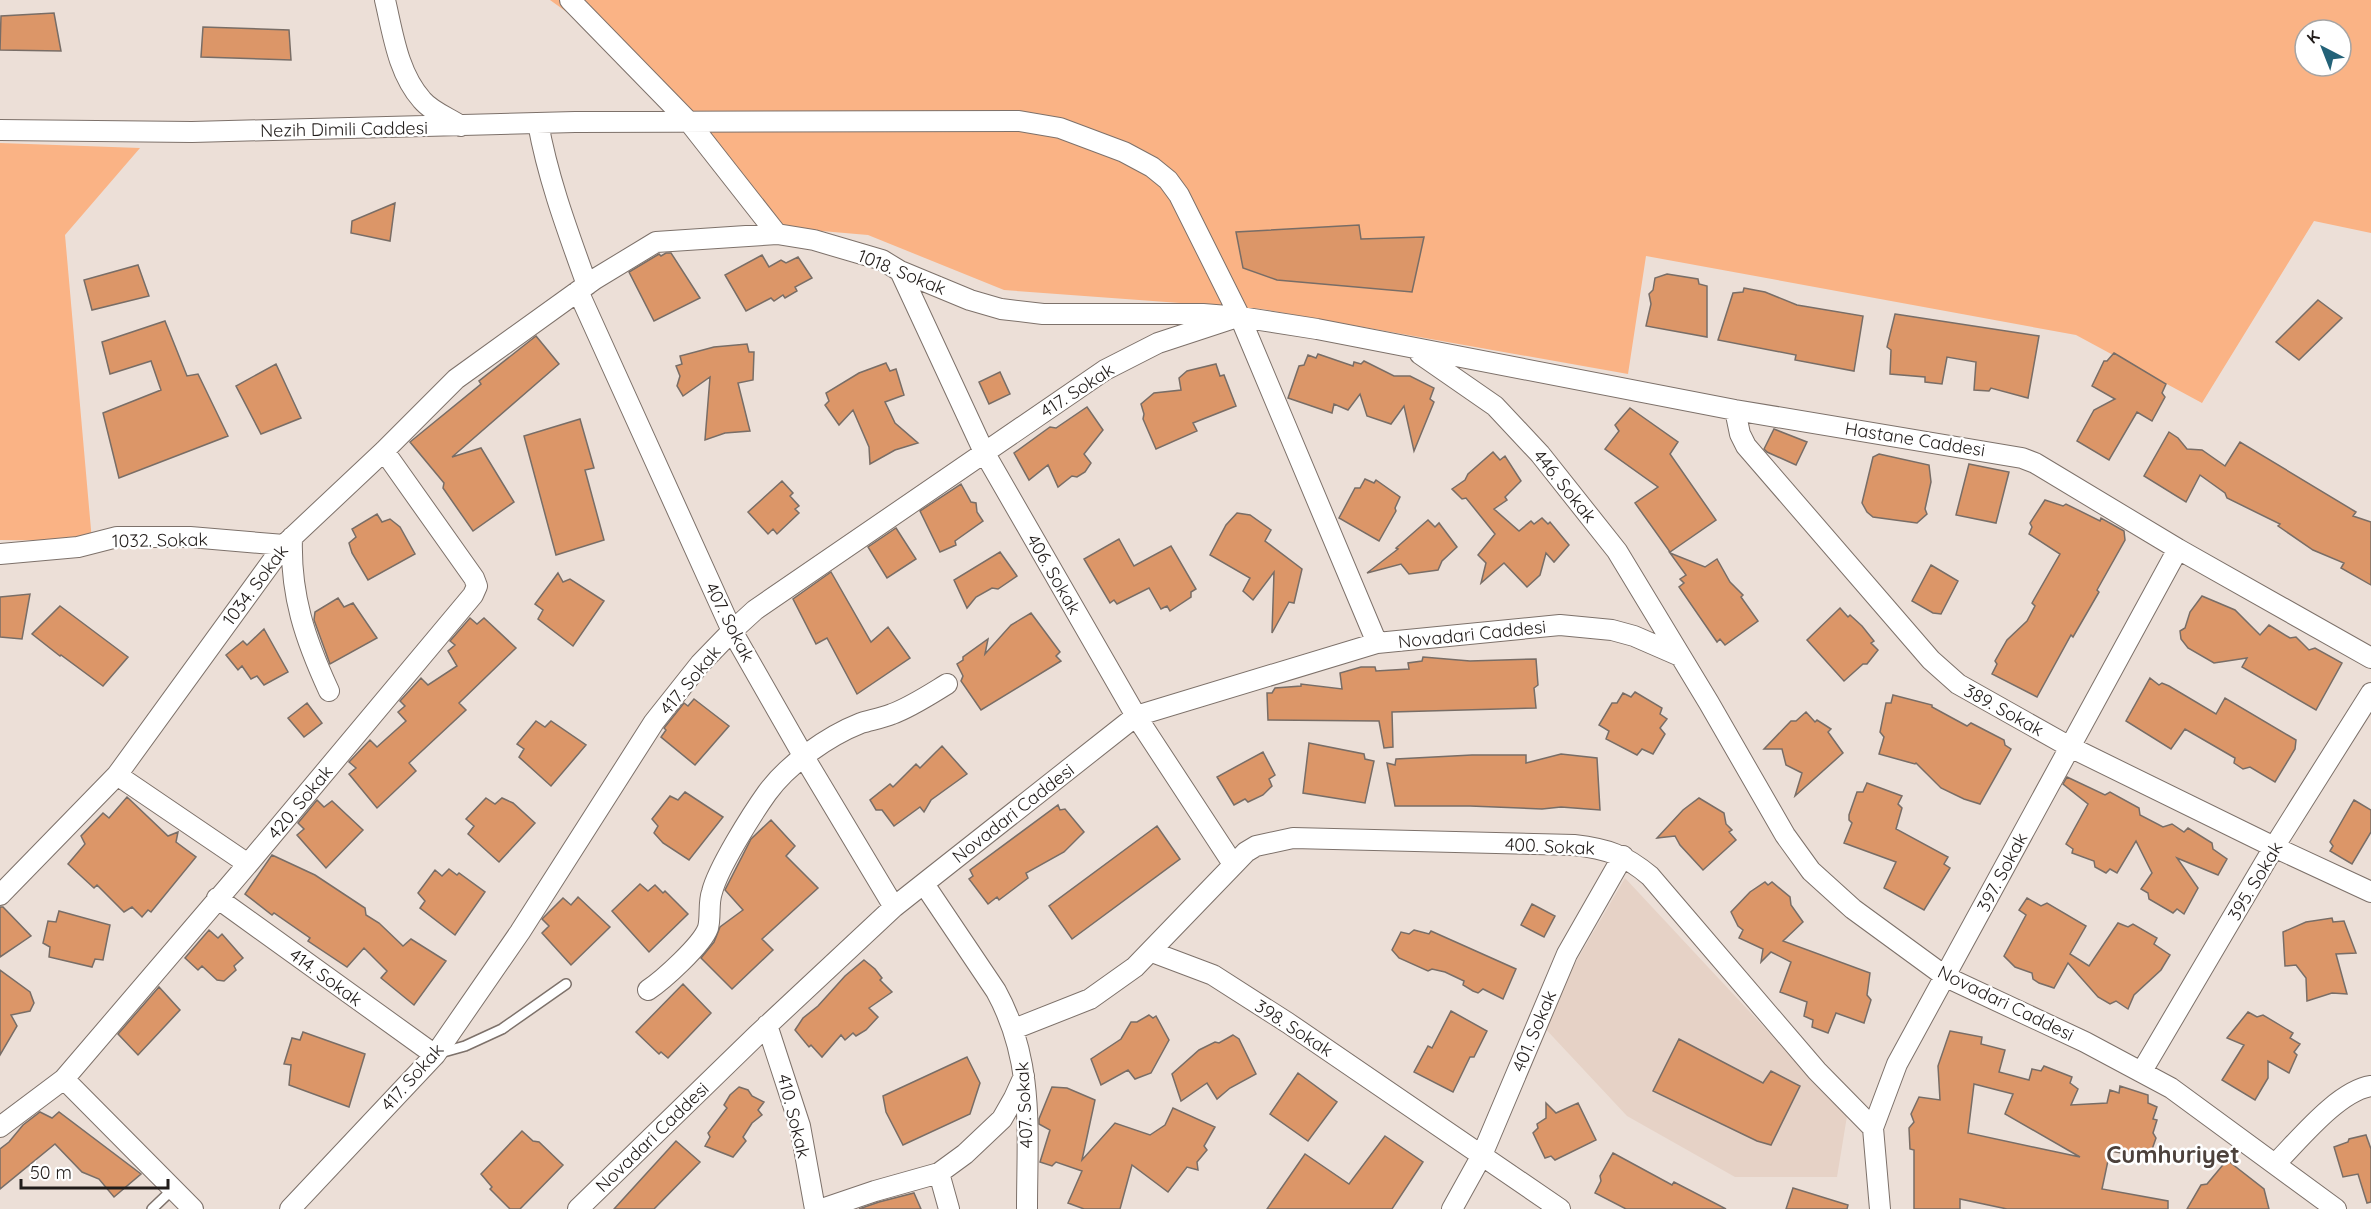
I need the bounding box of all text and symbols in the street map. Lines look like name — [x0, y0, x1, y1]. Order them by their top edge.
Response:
north arrow — [2293, 18, 2353, 78]
text: K — [2302, 26, 2324, 48]
street label: Nezih Dimili Caddesi — [260, 116, 428, 142]
street label: 1018. Sokak — [855, 244, 949, 300]
street label: 417. Sokak — [1036, 358, 1118, 422]
street label: Hastane Caddesi — [1843, 417, 1987, 461]
street label: 446. Sokak — [1528, 445, 1602, 527]
street label: 1032. Sokak — [112, 528, 208, 552]
street label: 406. Sokak — [1022, 530, 1086, 618]
street label: 1034. Sokak — [217, 540, 293, 630]
street label: 407. Sokak — [700, 578, 760, 666]
street label: Novadari Caddesi — [1397, 615, 1547, 653]
street label: 417. Sokak — [654, 641, 726, 719]
street label: 389. Sokak — [1960, 679, 2048, 741]
street label: Novadari Caddesi — [947, 758, 1079, 868]
street label: 420. Sokak — [262, 760, 338, 844]
street label: 397. Sokak — [1972, 828, 2032, 916]
street label: 400. Sokak — [1504, 832, 1596, 860]
street label: 395. Sokak — [2222, 837, 2288, 925]
street label: 414. Sokak — [285, 943, 367, 1011]
street label: Novadari Caddesi — [1934, 960, 2078, 1046]
street label: 401. Sokak — [1507, 987, 1561, 1075]
street label: 398. Sokak — [1251, 994, 1337, 1062]
street label: 417. Sokak — [376, 1038, 448, 1116]
street label: 407. Sokak — [1010, 1061, 1038, 1149]
street label: 410. Sokak — [772, 1072, 816, 1160]
street label: Novadari Caddesi — [591, 1077, 713, 1197]
district label: Cumhuriyet — [2106, 1139, 2240, 1169]
scale bar — [21, 1152, 168, 1190]
text: 50 m — [30, 1161, 72, 1184]

